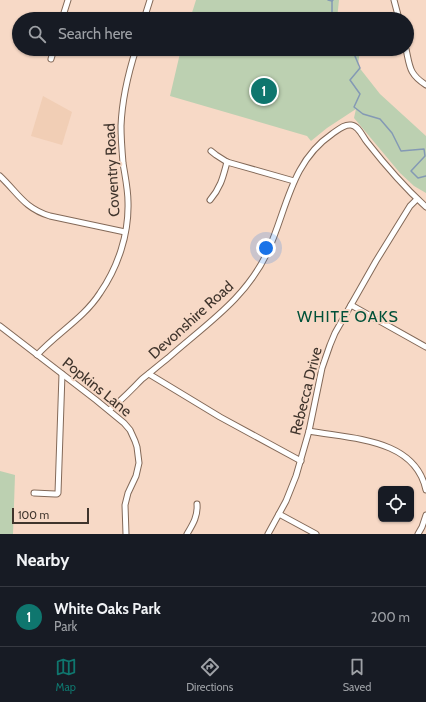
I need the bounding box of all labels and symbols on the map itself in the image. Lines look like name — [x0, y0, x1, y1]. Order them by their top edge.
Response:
pin: 1 — [251, 76, 277, 106]
street label: Coventry Road — [101, 123, 123, 217]
your location — [256, 238, 276, 258]
street label: Devonshire Road — [145, 277, 237, 363]
district label: WHITE OAKS — [297, 307, 399, 326]
street label: Rebecca Drive — [286, 345, 326, 437]
street label: Popkins Lane — [59, 354, 135, 421]
scale bar — [12, 506, 89, 525]

